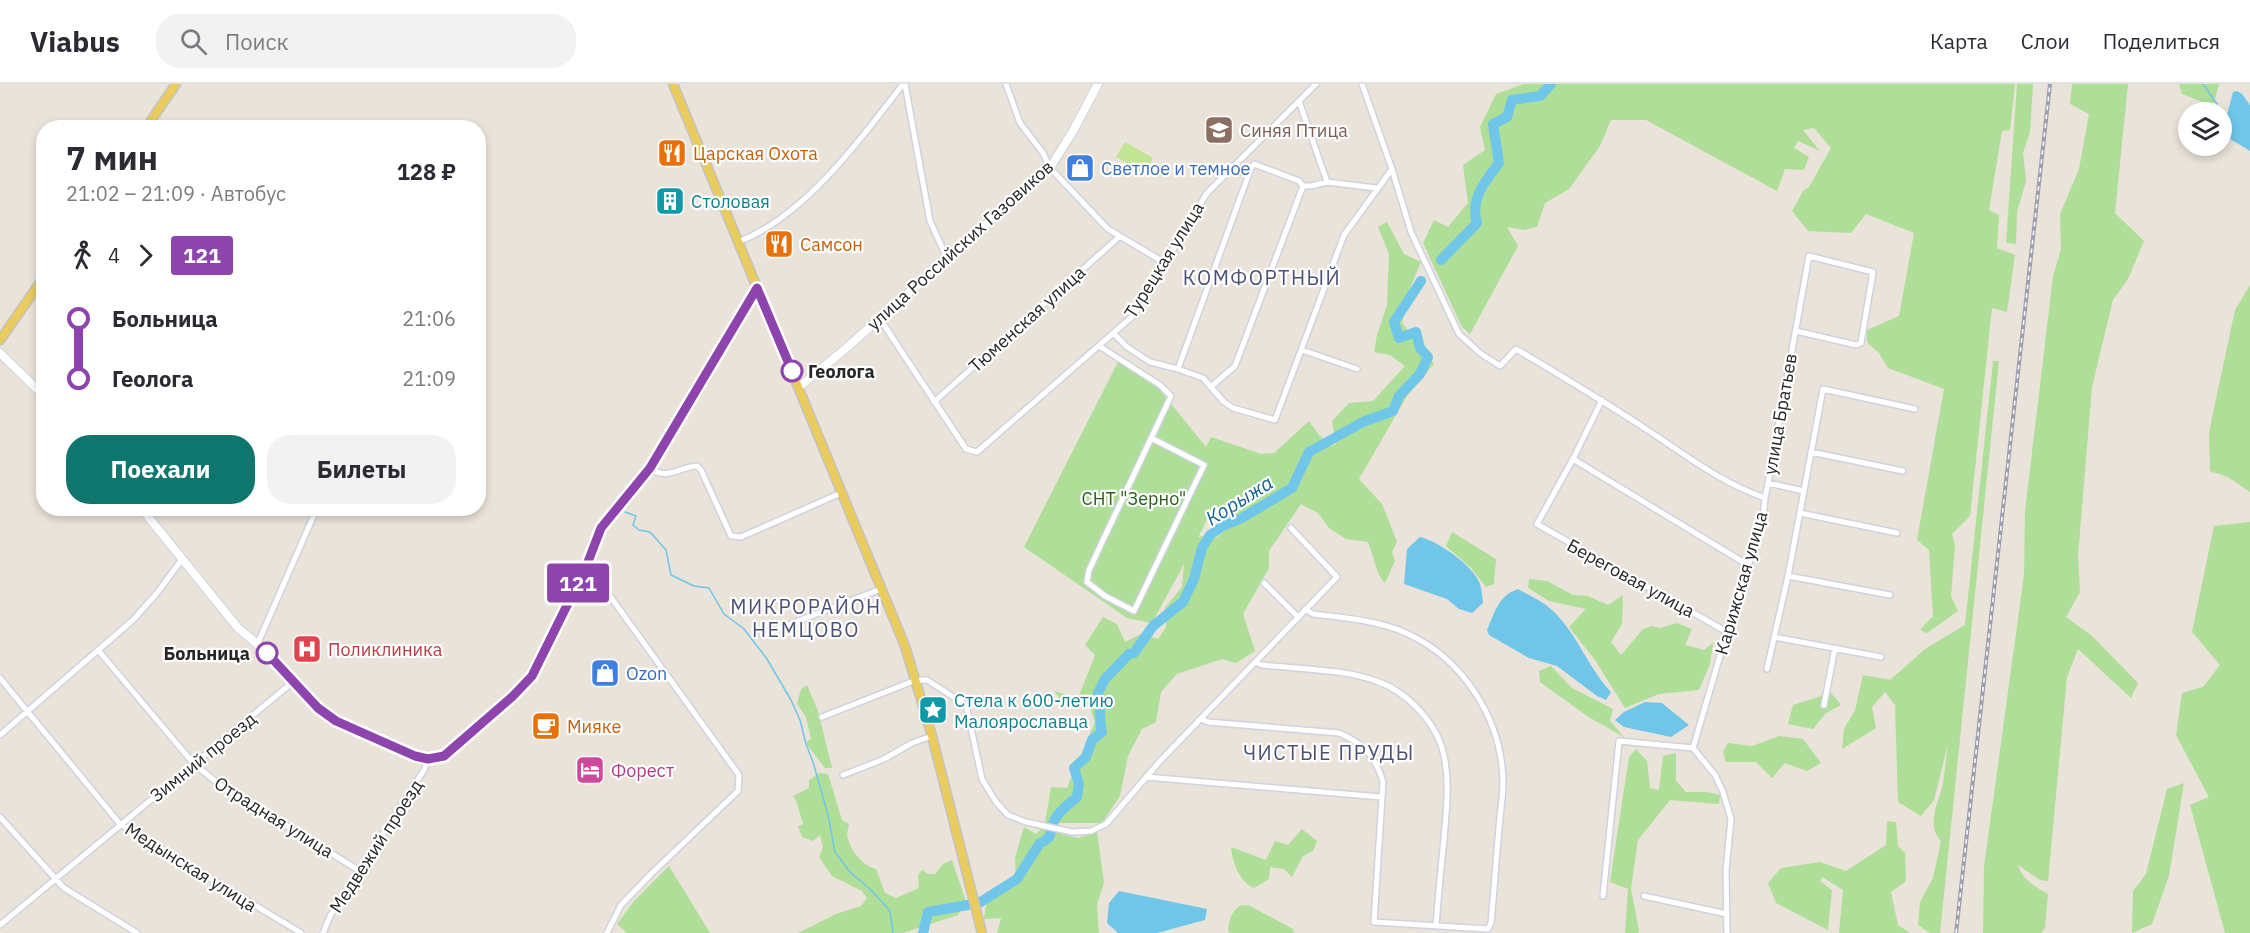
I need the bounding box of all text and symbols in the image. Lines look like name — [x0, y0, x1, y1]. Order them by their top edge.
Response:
search box — [156, 14, 576, 68]
text: Viabus — [30, 23, 120, 60]
icon: search — [177, 25, 210, 58]
text: Поиск — [225, 27, 289, 56]
text: Карта — [1930, 27, 1988, 55]
text: Слои — [2021, 27, 2070, 55]
text: Поделиться — [2103, 27, 2220, 55]
map controls — [2178, 102, 2232, 156]
button: layers — [2178, 102, 2232, 156]
school or university icon: Синяя Птица — [1203, 114, 1235, 146]
place label: Синяя Птица — [1240, 119, 1348, 142]
text: 7 мин — [66, 136, 158, 179]
restaurant icon: Царская Охота — [656, 137, 688, 169]
place label: Царская Охота — [693, 142, 818, 165]
shop icon: Светлое и темное — [1064, 152, 1096, 184]
street label: улица Российских Газовиков — [862, 155, 1058, 335]
text: 128 ₽ — [397, 157, 456, 186]
place label: Светлое и темное — [1101, 157, 1250, 180]
text: 21:02 – 21:09 · Автобус — [66, 180, 286, 207]
building icon: Столовая — [654, 185, 686, 217]
place label: Столовая — [691, 190, 770, 213]
street label: Турецкая улица — [1119, 197, 1209, 322]
restaurant icon: Самсон — [763, 228, 795, 260]
place label: Самсон — [800, 233, 863, 256]
icon: walk — [66, 239, 99, 272]
icon: forward — [129, 239, 162, 272]
text: 121 — [183, 241, 221, 269]
text: 4 — [108, 242, 120, 269]
street label: Тюменская улица — [964, 260, 1090, 377]
district label: КОМФОРТНЫЙ — [1183, 264, 1341, 291]
text: Больница — [112, 304, 218, 333]
text: 21:06 — [402, 305, 456, 332]
street label: улица Братьев — [1758, 351, 1802, 477]
marker: Геолога — [781, 360, 803, 382]
place label: Геолога — [808, 360, 875, 383]
text: Геолога — [112, 364, 194, 393]
text: 21:09 — [402, 365, 456, 392]
button: Поехали — [66, 435, 255, 504]
button: Билеты — [267, 435, 456, 504]
water label: Корыжа — [1200, 469, 1278, 531]
park label: СНТ "Зерно" — [1082, 487, 1186, 510]
street label: Карижская улица — [1710, 508, 1773, 657]
street label: Береговая улица — [1563, 533, 1699, 623]
line badge: 121 — [544, 564, 612, 602]
text: 121 — [559, 569, 597, 597]
district label: МИКРОРАЙОН НЕМЦОВО — [730, 593, 882, 643]
hospital icon: Поликлиника — [291, 633, 323, 665]
place label: Поликлиника — [328, 638, 443, 661]
place label: Больница — [163, 642, 250, 665]
marker: Больница — [256, 642, 278, 664]
shop icon: Ozon — [589, 657, 621, 689]
place label: Ozon — [626, 662, 667, 685]
place label: Стела к 600-летию Малоярославца — [954, 689, 1113, 733]
place icon: Стела к 600-летию Малоярославца — [917, 694, 949, 726]
street label: Зимний проезд — [145, 707, 261, 807]
cafe icon: Мияке — [530, 710, 562, 742]
place label: Мияке — [567, 715, 621, 738]
district label: ЧИСТЫЕ ПРУДЫ — [1243, 739, 1415, 766]
hotel icon: Форест — [574, 754, 606, 786]
place label: Форест — [611, 759, 675, 782]
street label: Отрадная улица — [210, 771, 338, 863]
street label: Медвежий проезд — [324, 775, 428, 917]
street label: Медынская улица — [121, 817, 261, 917]

